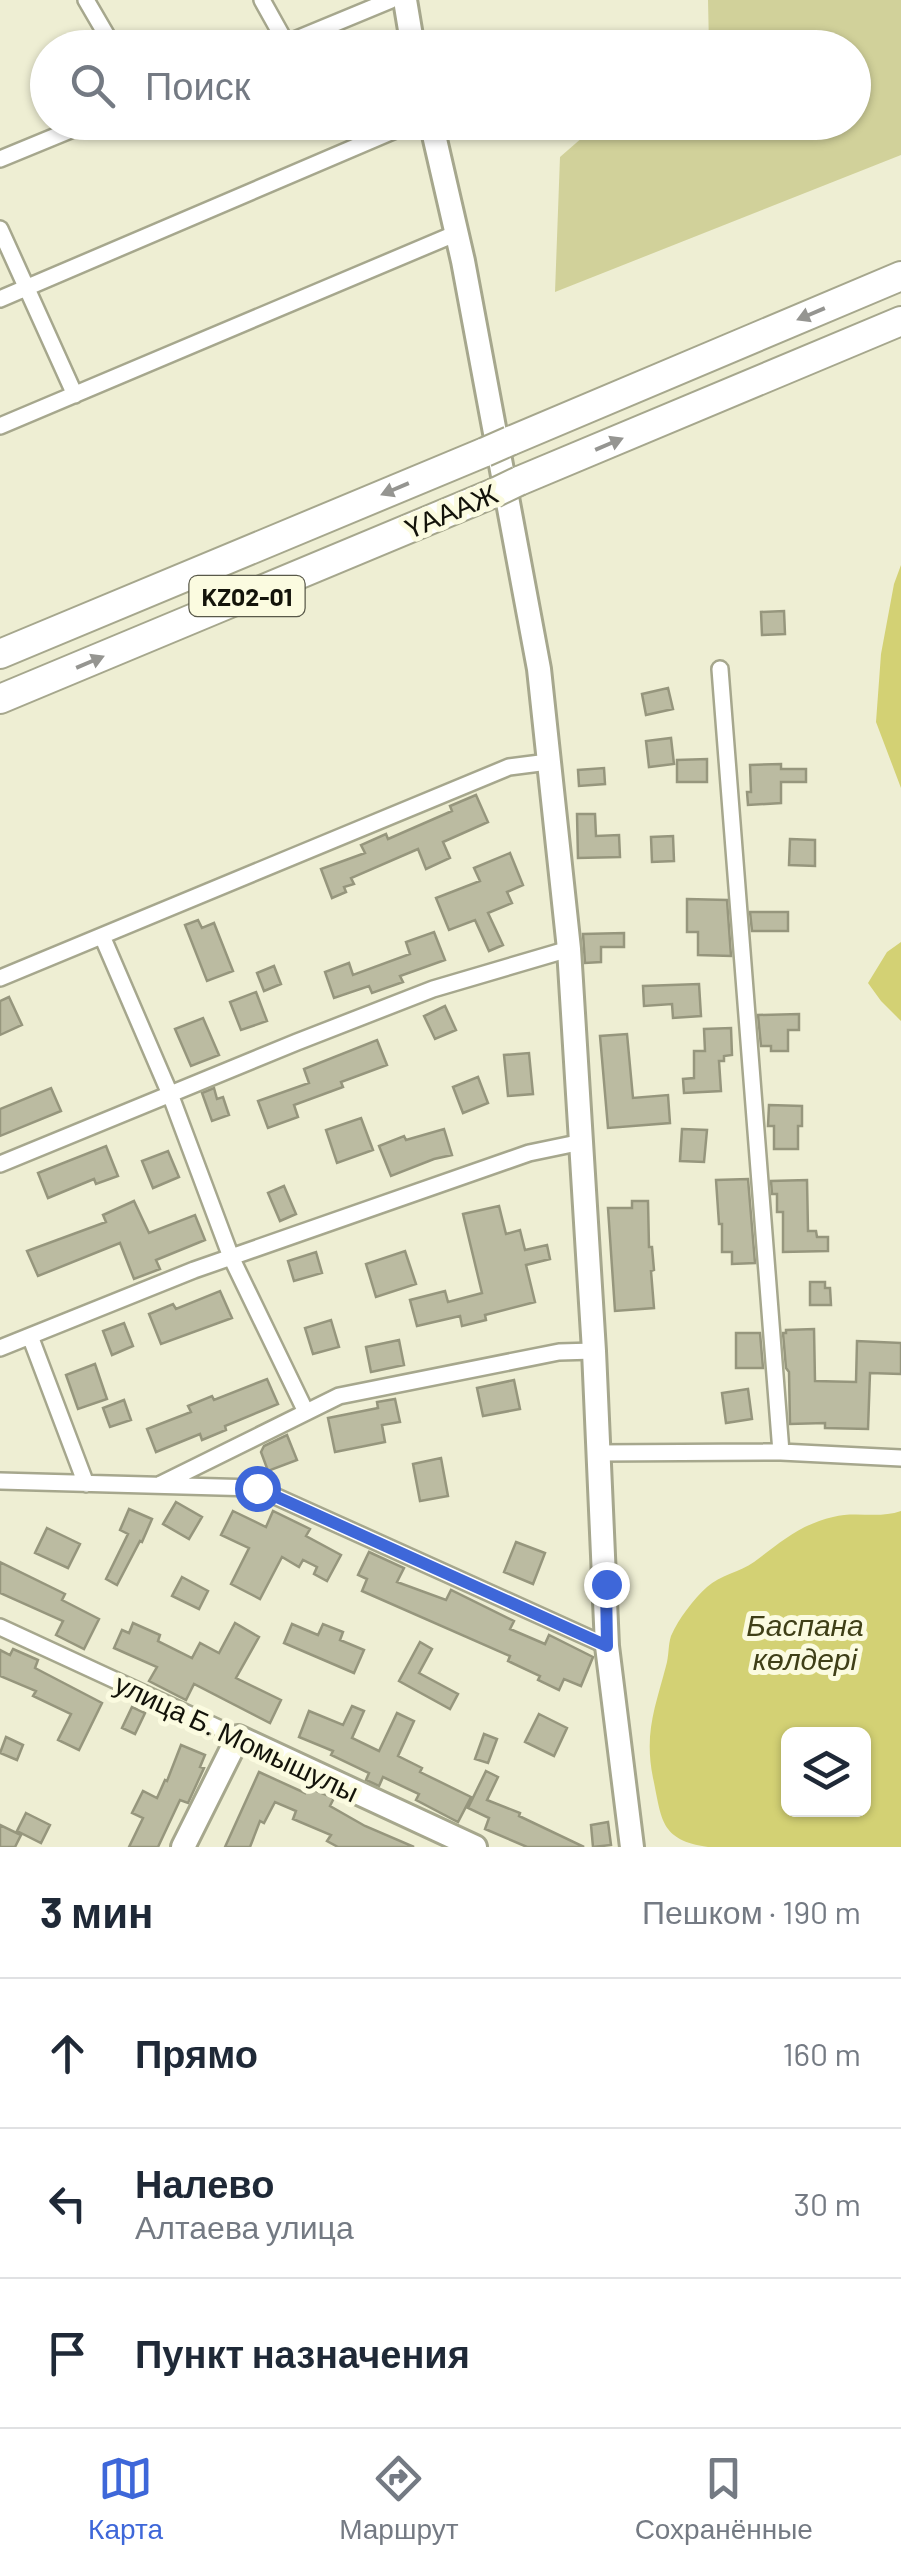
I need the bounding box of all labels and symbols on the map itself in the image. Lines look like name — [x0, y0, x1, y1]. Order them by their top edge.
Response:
one-way arrow — [796, 306, 826, 322]
one-way arrow — [594, 436, 623, 452]
street label: ҮАААЖ — [400, 475, 503, 545]
one-way arrow — [380, 481, 410, 497]
road number: KZ02-01 — [190, 576, 304, 616]
one-way arrow — [75, 654, 105, 670]
route start — [235, 1466, 281, 1512]
route end — [584, 1562, 630, 1608]
water label: Баспана көлдері — [746, 1606, 864, 1676]
street label: улица Б. Момышулы — [110, 1666, 364, 1808]

